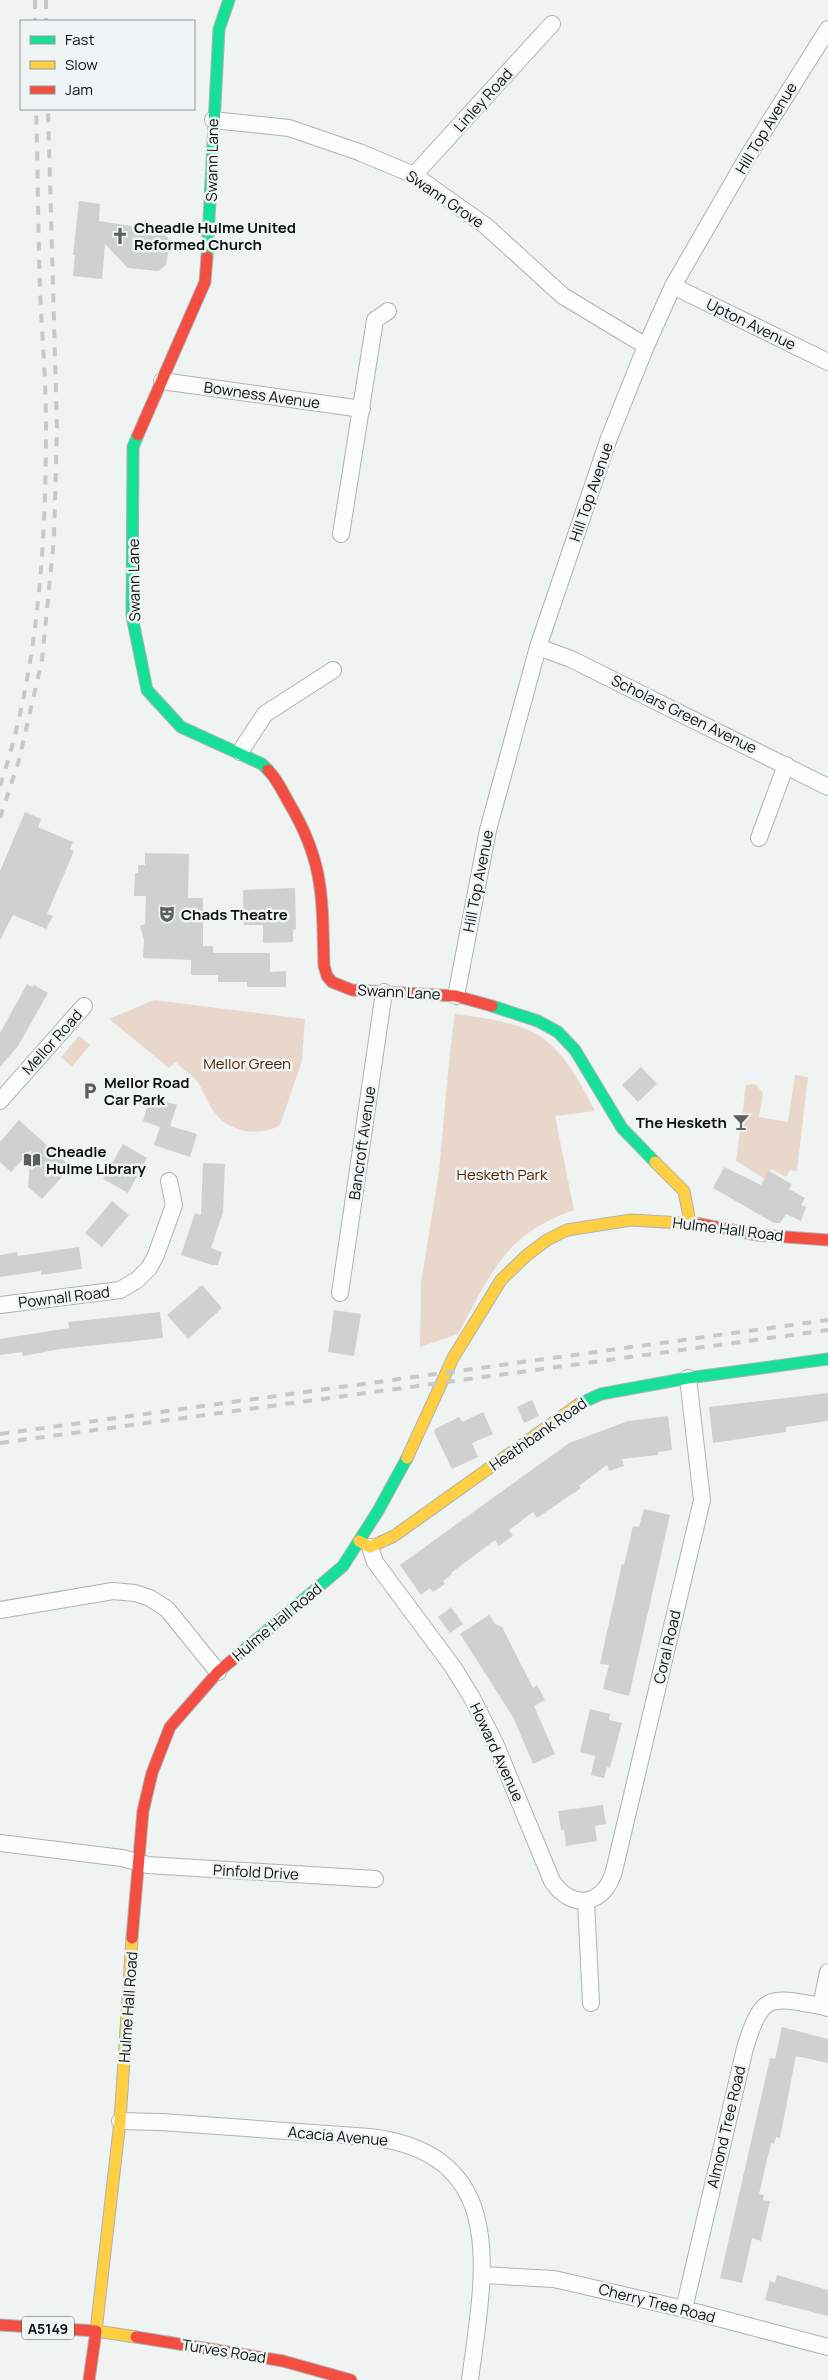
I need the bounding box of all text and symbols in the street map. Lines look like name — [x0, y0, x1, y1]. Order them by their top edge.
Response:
legend — [20, 20, 195, 110]
text: Fast — [65, 29, 94, 50]
text: Slow — [65, 54, 98, 75]
street label: Linley Road — [449, 64, 517, 136]
street label: Hill Top Avenue — [730, 78, 802, 178]
text: Jam — [65, 79, 93, 100]
street label: Swann Lane — [201, 118, 223, 202]
street label: Swann Grove — [402, 165, 488, 233]
place label: Cheadle Hulme United Reformed Church — [134, 217, 296, 255]
church icon: Cheadle Hulme United Reformed Church — [110, 226, 130, 246]
street label: Upton Avenue — [703, 293, 800, 355]
street label: Bowness Avenue — [203, 376, 322, 414]
street label: Hill Top Avenue — [564, 439, 618, 544]
street label: Swann Lane — [123, 538, 145, 622]
street label: Scholars Green Avenue — [608, 670, 761, 759]
street label: Hill Top Avenue — [458, 828, 498, 934]
theatre icon: Chads Theatre — [157, 904, 177, 924]
place label: Chads Theatre — [181, 904, 288, 925]
street label: Swann Lane — [357, 979, 441, 1005]
street label: Mellor Road — [17, 1005, 87, 1079]
park label: Mellor Green — [203, 1053, 291, 1074]
place label: Mellor Road Car Park — [104, 1072, 190, 1110]
parking icon: Mellor Road Car Park — [80, 1081, 100, 1101]
street label: Bancroft Avenue — [344, 1085, 380, 1201]
place label: The Hesketh — [636, 1112, 727, 1133]
bar icon: The Hesketh — [731, 1112, 751, 1132]
place label: Cheadle Hulme Library — [46, 1141, 146, 1179]
library icon: Cheadle Hulme Library — [22, 1150, 42, 1170]
park label: Hesketh Park — [457, 1164, 548, 1185]
street label: Hulme Hall Road — [671, 1212, 785, 1246]
street label: Pownall Road — [17, 1281, 111, 1313]
street label: Heathbank Road — [485, 1393, 591, 1475]
street label: Hulme Hall Road — [228, 1578, 326, 1666]
street label: Coral Road — [648, 1608, 686, 1686]
street label: Howard Avenue — [465, 1699, 529, 1805]
street label: Pinfold Drive — [213, 1859, 300, 1885]
street label: Hulme Hall Road — [114, 1951, 142, 2063]
street label: Almond Tree Road — [702, 2064, 750, 2190]
street label: Acacia Avenue — [287, 2121, 389, 2151]
street label: Cherry Tree Road — [596, 2278, 718, 2328]
road number: A5149 — [22, 2316, 74, 2340]
street label: Turves Road — [180, 2334, 268, 2368]

